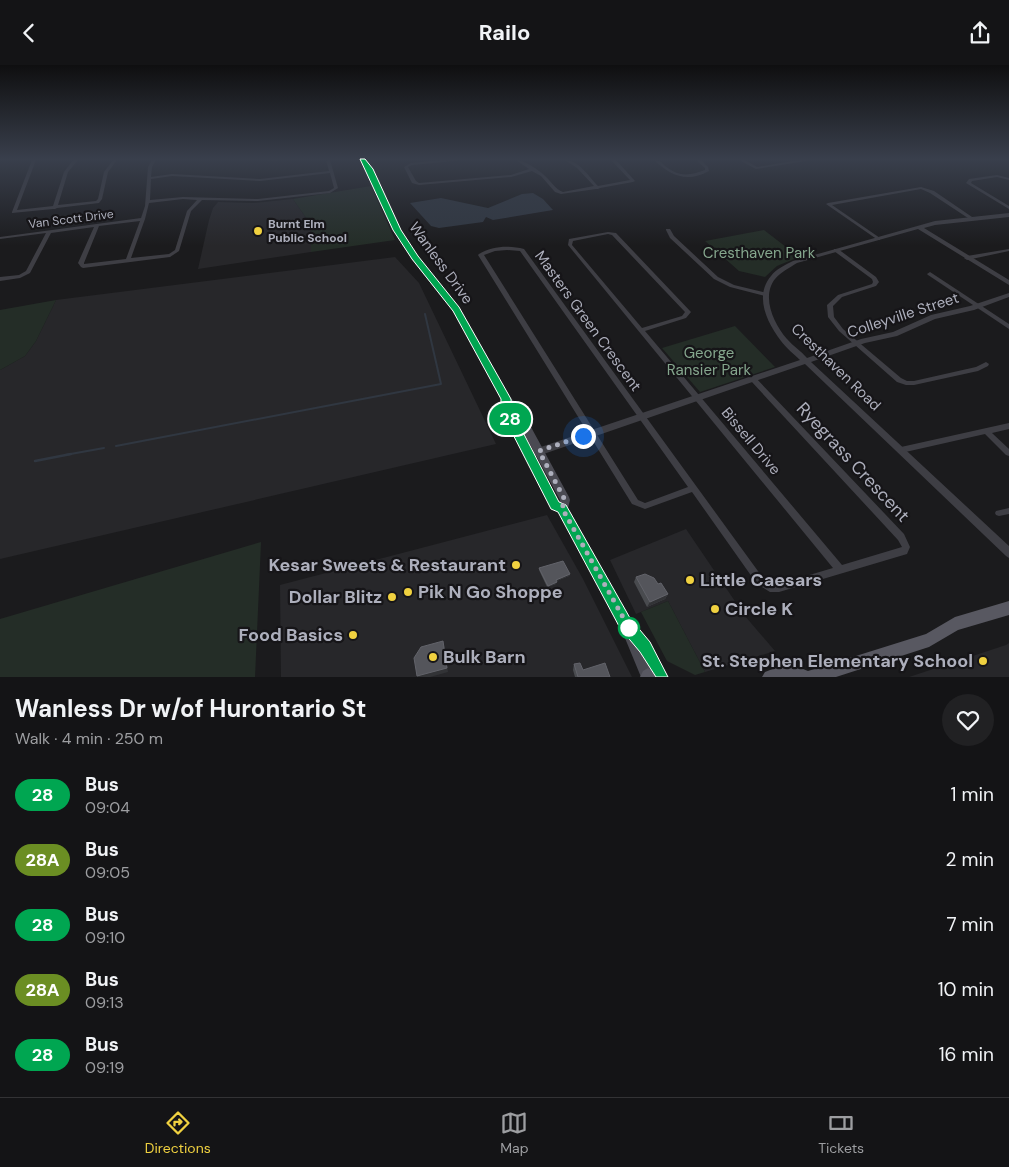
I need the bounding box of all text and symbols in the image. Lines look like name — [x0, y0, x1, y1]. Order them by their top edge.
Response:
text: Railo — [479, 18, 530, 47]
icon: back — [15, 19, 43, 47]
icon: share — [966, 19, 994, 47]
street label: Van Scott Drive — [28, 206, 115, 232]
place label: Burnt Elm Public School — [268, 216, 347, 246]
street label: Wanless Drive — [404, 218, 478, 308]
marker: Burnt Elm Public School — [252, 225, 264, 237]
park label: Cresthaven Park — [703, 243, 816, 263]
street label: Masters Green Crescent — [530, 247, 646, 395]
street label: Colleyville Street — [845, 288, 961, 342]
street label: Cresthaven Road — [787, 319, 885, 415]
park label: George Ransier Park — [667, 343, 752, 380]
street label: Ryegrass Crescent — [791, 397, 915, 527]
line badge: 28 — [488, 403, 532, 435]
street label: Bissell Drive — [717, 403, 785, 479]
text: 28 — [499, 407, 521, 431]
your location — [571, 424, 596, 449]
place label: Kesar Sweets & Restaurant — [269, 553, 506, 577]
marker: Kesar Sweets & Restaurant — [510, 559, 522, 571]
place label: Little Caesars — [700, 568, 822, 592]
marker: Little Caesars — [684, 574, 696, 586]
place label: Pik N Go Shoppe — [418, 580, 563, 604]
place label: Dollar Blitz — [289, 585, 382, 609]
marker: Pik N Go Shoppe — [402, 586, 414, 598]
marker: Dollar Blitz — [386, 591, 398, 603]
place label: Circle K — [725, 597, 793, 621]
marker: Circle K — [709, 603, 721, 615]
unlabelled marker — [618, 617, 640, 639]
place label: Food Basics — [238, 623, 343, 647]
marker: Food Basics — [347, 629, 359, 641]
place label: Bulk Barn — [443, 645, 526, 669]
place label: St. Stephen Elementary School — [702, 649, 973, 673]
marker: Bulk Barn — [427, 651, 439, 663]
marker: St. Stephen Elementary School — [977, 655, 989, 667]
text: Wanless Dr w/of Hurontario St — [15, 693, 366, 724]
button: heart — [942, 694, 994, 746]
text: Walk · 4 min · 250 m — [15, 728, 163, 749]
text: Bus — [85, 772, 119, 797]
text: 1 min — [951, 782, 994, 807]
text: 28 — [32, 783, 53, 807]
text: 09:04 — [85, 797, 130, 818]
text: Bus — [85, 837, 119, 862]
text: 2 min — [946, 847, 994, 872]
text: 28A — [26, 848, 59, 872]
text: 09:05 — [85, 862, 130, 883]
text: Bus — [85, 902, 119, 927]
text: 7 min — [946, 912, 994, 937]
text: 28 — [32, 913, 53, 937]
text: 09:10 — [85, 927, 125, 948]
text: Bus — [85, 967, 119, 992]
text: 10 min — [938, 977, 994, 1002]
text: 28A — [26, 978, 59, 1002]
text: 09:13 — [85, 992, 124, 1013]
text: Bus — [85, 1032, 119, 1057]
text: 16 min — [939, 1042, 994, 1067]
text: 28 — [32, 1043, 53, 1067]
text: 09:19 — [85, 1057, 124, 1078]
tab: Directions — [145, 1109, 211, 1157]
tab: Map — [500, 1109, 529, 1157]
tab: Tickets — [818, 1109, 864, 1157]

